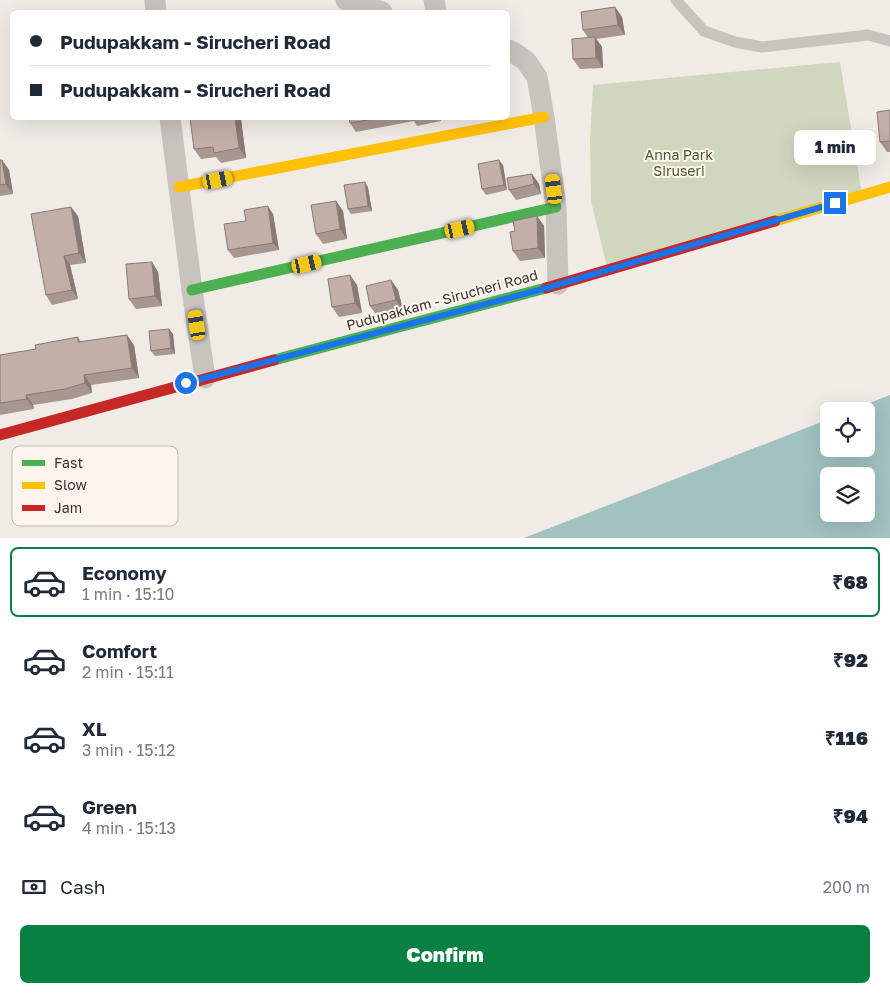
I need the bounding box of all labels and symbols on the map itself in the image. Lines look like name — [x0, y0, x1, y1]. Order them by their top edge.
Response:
callout: 1 min — [794, 130, 876, 166]
park label: Anna Park Siruseri — [645, 146, 713, 179]
car — [201, 170, 234, 190]
car — [544, 173, 563, 205]
route end — [824, 192, 846, 214]
car — [443, 218, 476, 240]
car — [290, 253, 323, 275]
street label: Pudupakkam - Sirucheri Road — [344, 266, 539, 333]
car — [187, 309, 206, 341]
route start — [175, 372, 197, 394]
legend — [12, 446, 178, 526]
text: Fast — [54, 454, 83, 471]
text: Slow — [54, 476, 87, 493]
text: Jam — [54, 499, 82, 516]

